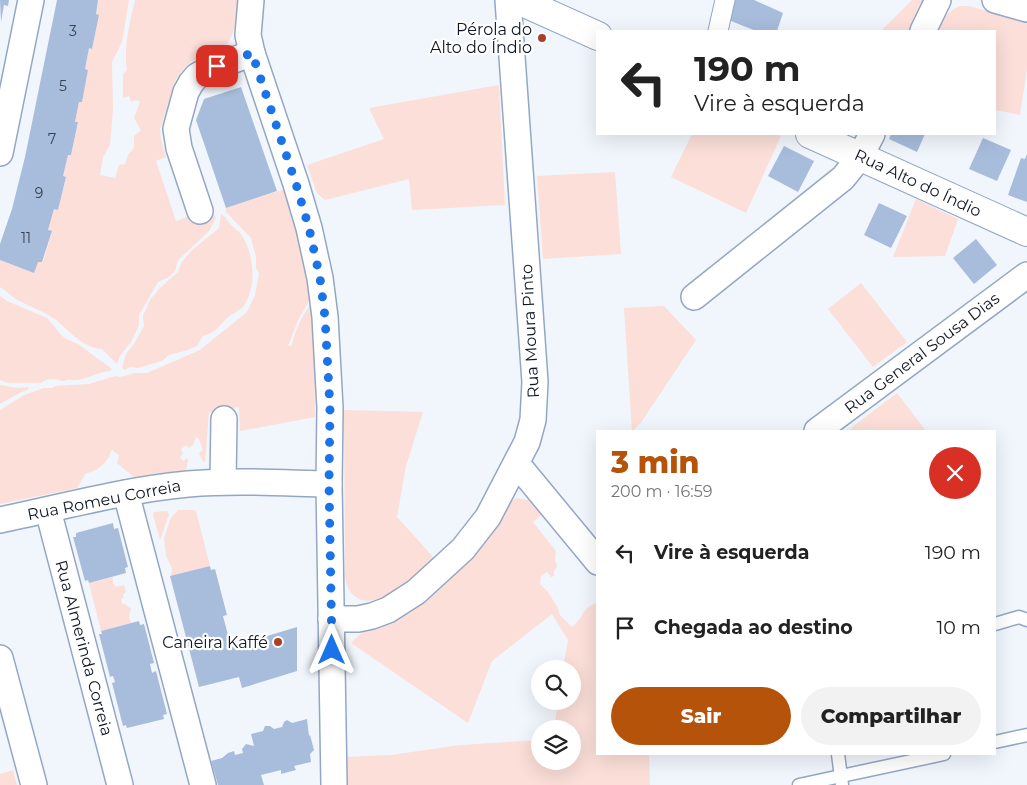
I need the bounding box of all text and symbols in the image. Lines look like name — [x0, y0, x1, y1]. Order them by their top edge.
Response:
place label: Pérola do Alto do Índio — [430, 20, 532, 57]
house number: 3 — [69, 22, 77, 40]
marker: Pérola do Alto do Índio — [536, 32, 548, 44]
pin — [196, 45, 238, 87]
text: 190 m — [694, 47, 800, 90]
icon: left — [611, 50, 676, 115]
icon: arrive — [203, 52, 231, 80]
house number: 5 — [59, 77, 67, 95]
text: Vire à esquerda — [694, 90, 865, 117]
house number: 7 — [48, 130, 56, 148]
street label: Rua Alto do Índio — [851, 145, 985, 221]
house number: 9 — [35, 184, 43, 202]
house number: 11 — [21, 229, 31, 247]
street label: Rua Moura Pinto — [517, 263, 543, 399]
street label: Rua General Sousa Dias — [841, 288, 1003, 417]
text: 3 min — [611, 444, 699, 481]
button: close — [929, 447, 981, 499]
street label: Rua Romeu Correia — [26, 476, 182, 524]
text: 200 m · 16:59 — [611, 482, 713, 501]
icon: left — [611, 539, 639, 567]
text: Vire à esquerda — [654, 541, 809, 564]
text: 190 m — [925, 541, 981, 564]
street label: Rua Almerinda Correia — [51, 558, 117, 738]
icon: arrive — [611, 614, 639, 642]
text: Chegada ao destino — [654, 616, 853, 639]
text: 10 m — [936, 616, 981, 639]
position arrow — [305, 623, 357, 675]
place label: Caneira Kaffé — [162, 633, 268, 652]
marker: Caneira Kaffé — [272, 636, 284, 648]
map controls — [531, 660, 581, 770]
button: search — [531, 660, 581, 710]
button: Sair — [611, 687, 791, 745]
button: Compartilhar — [801, 687, 981, 745]
button: layers — [531, 720, 581, 770]

